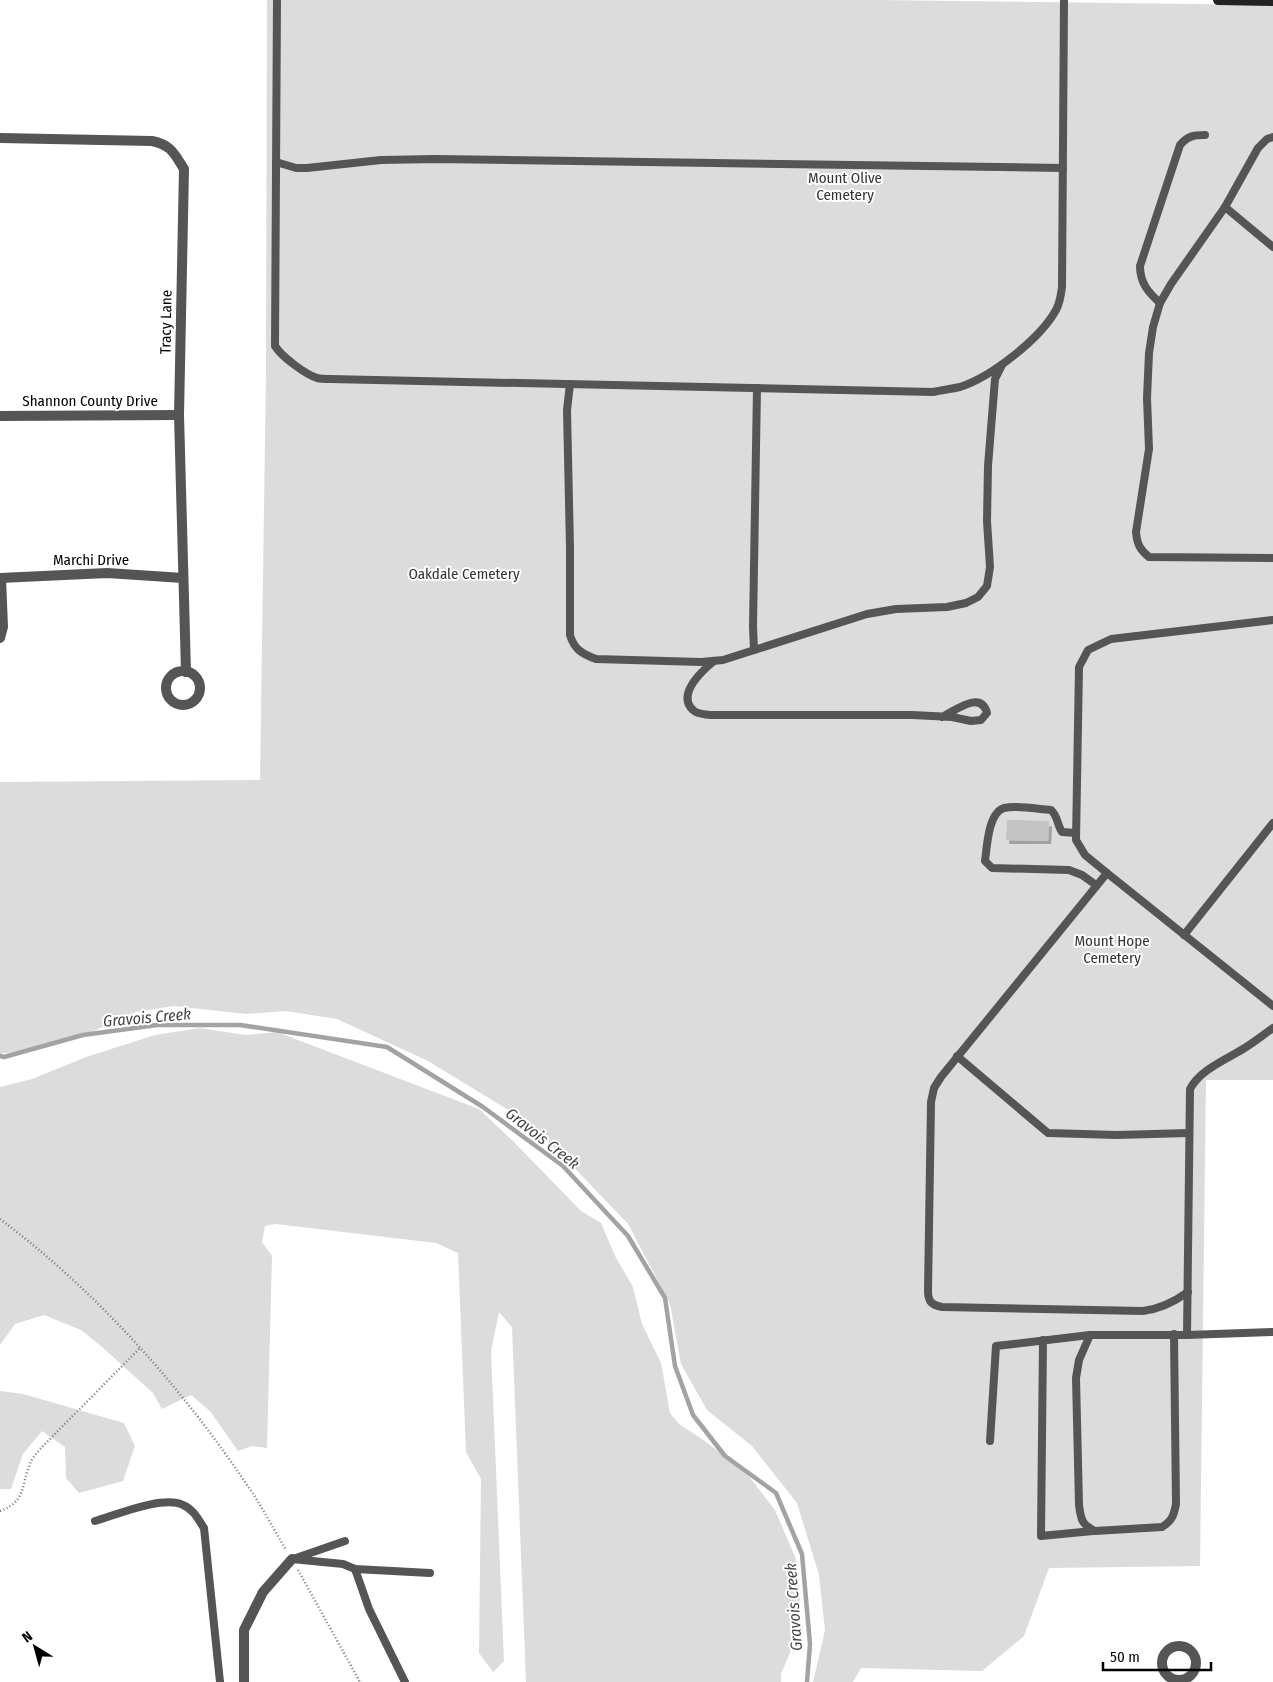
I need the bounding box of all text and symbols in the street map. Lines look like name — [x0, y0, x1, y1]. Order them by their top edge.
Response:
park label: Mount Olive Cemetery — [808, 169, 882, 204]
street label: Tracy Lane — [156, 290, 176, 354]
street label: Shannon County Drive — [22, 392, 158, 410]
street label: Marchi Drive — [53, 551, 129, 569]
park label: Oakdale Cemetery — [408, 565, 520, 583]
park label: Mount Hope Cemetery — [1074, 932, 1150, 967]
water label: Gravois Creek — [102, 1004, 192, 1031]
water label: Gravois Creek — [502, 1104, 583, 1173]
water label: Gravois Creek — [781, 1562, 806, 1652]
north arrow — [10, 1622, 60, 1672]
text: N — [19, 1628, 36, 1646]
scale bar — [1103, 1640, 1210, 1672]
text: 50 m — [1110, 1648, 1140, 1666]

